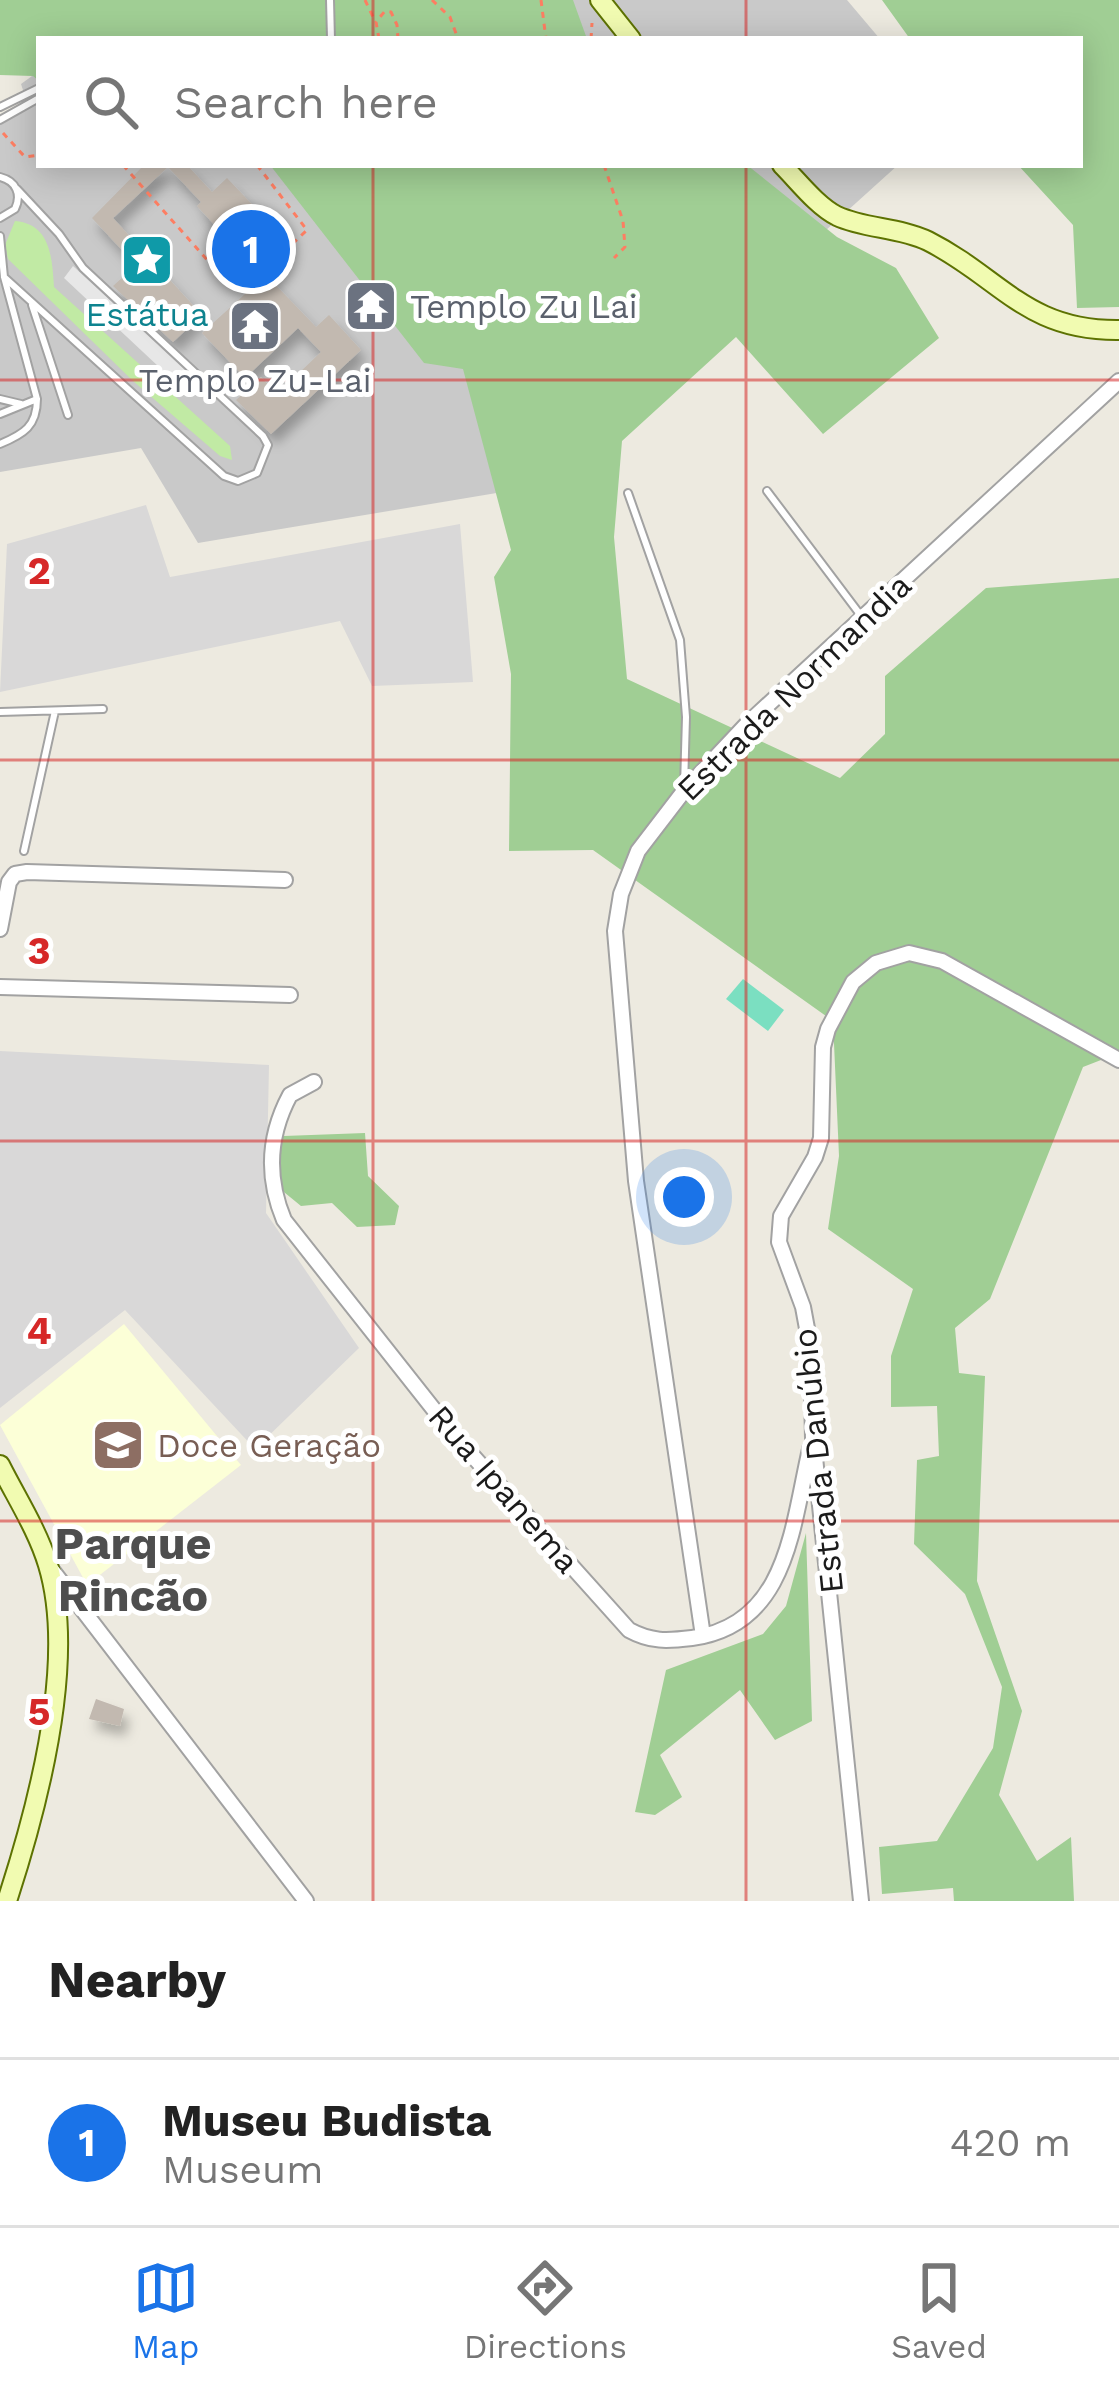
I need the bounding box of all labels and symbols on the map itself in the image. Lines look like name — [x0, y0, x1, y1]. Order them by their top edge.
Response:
pin: 1 — [212, 204, 290, 294]
place icon: Estátua — [119, 232, 175, 288]
temple icon: Templo Zu Lai — [343, 278, 399, 334]
place label: Templo Zu Lai — [410, 287, 638, 326]
place label: Estátua — [85, 295, 209, 334]
temple icon: Templo Zu-Lai — [227, 298, 283, 354]
place label: Templo Zu-Lai — [138, 361, 372, 400]
text: 2 — [27, 548, 51, 593]
street label: Estrada Normandia — [669, 565, 919, 809]
text: 3 — [27, 928, 51, 973]
your location — [654, 1167, 714, 1227]
text: 4 — [26, 1308, 52, 1353]
street label: Estrada Danúbio — [785, 1327, 851, 1595]
street label: Rua Ipanema — [420, 1397, 588, 1581]
school or university icon: Doce Geração — [90, 1417, 146, 1473]
place label: Doce Geração — [157, 1426, 381, 1465]
district label: Parque Rincão — [54, 1517, 212, 1622]
text: 5 — [28, 1689, 50, 1734]

